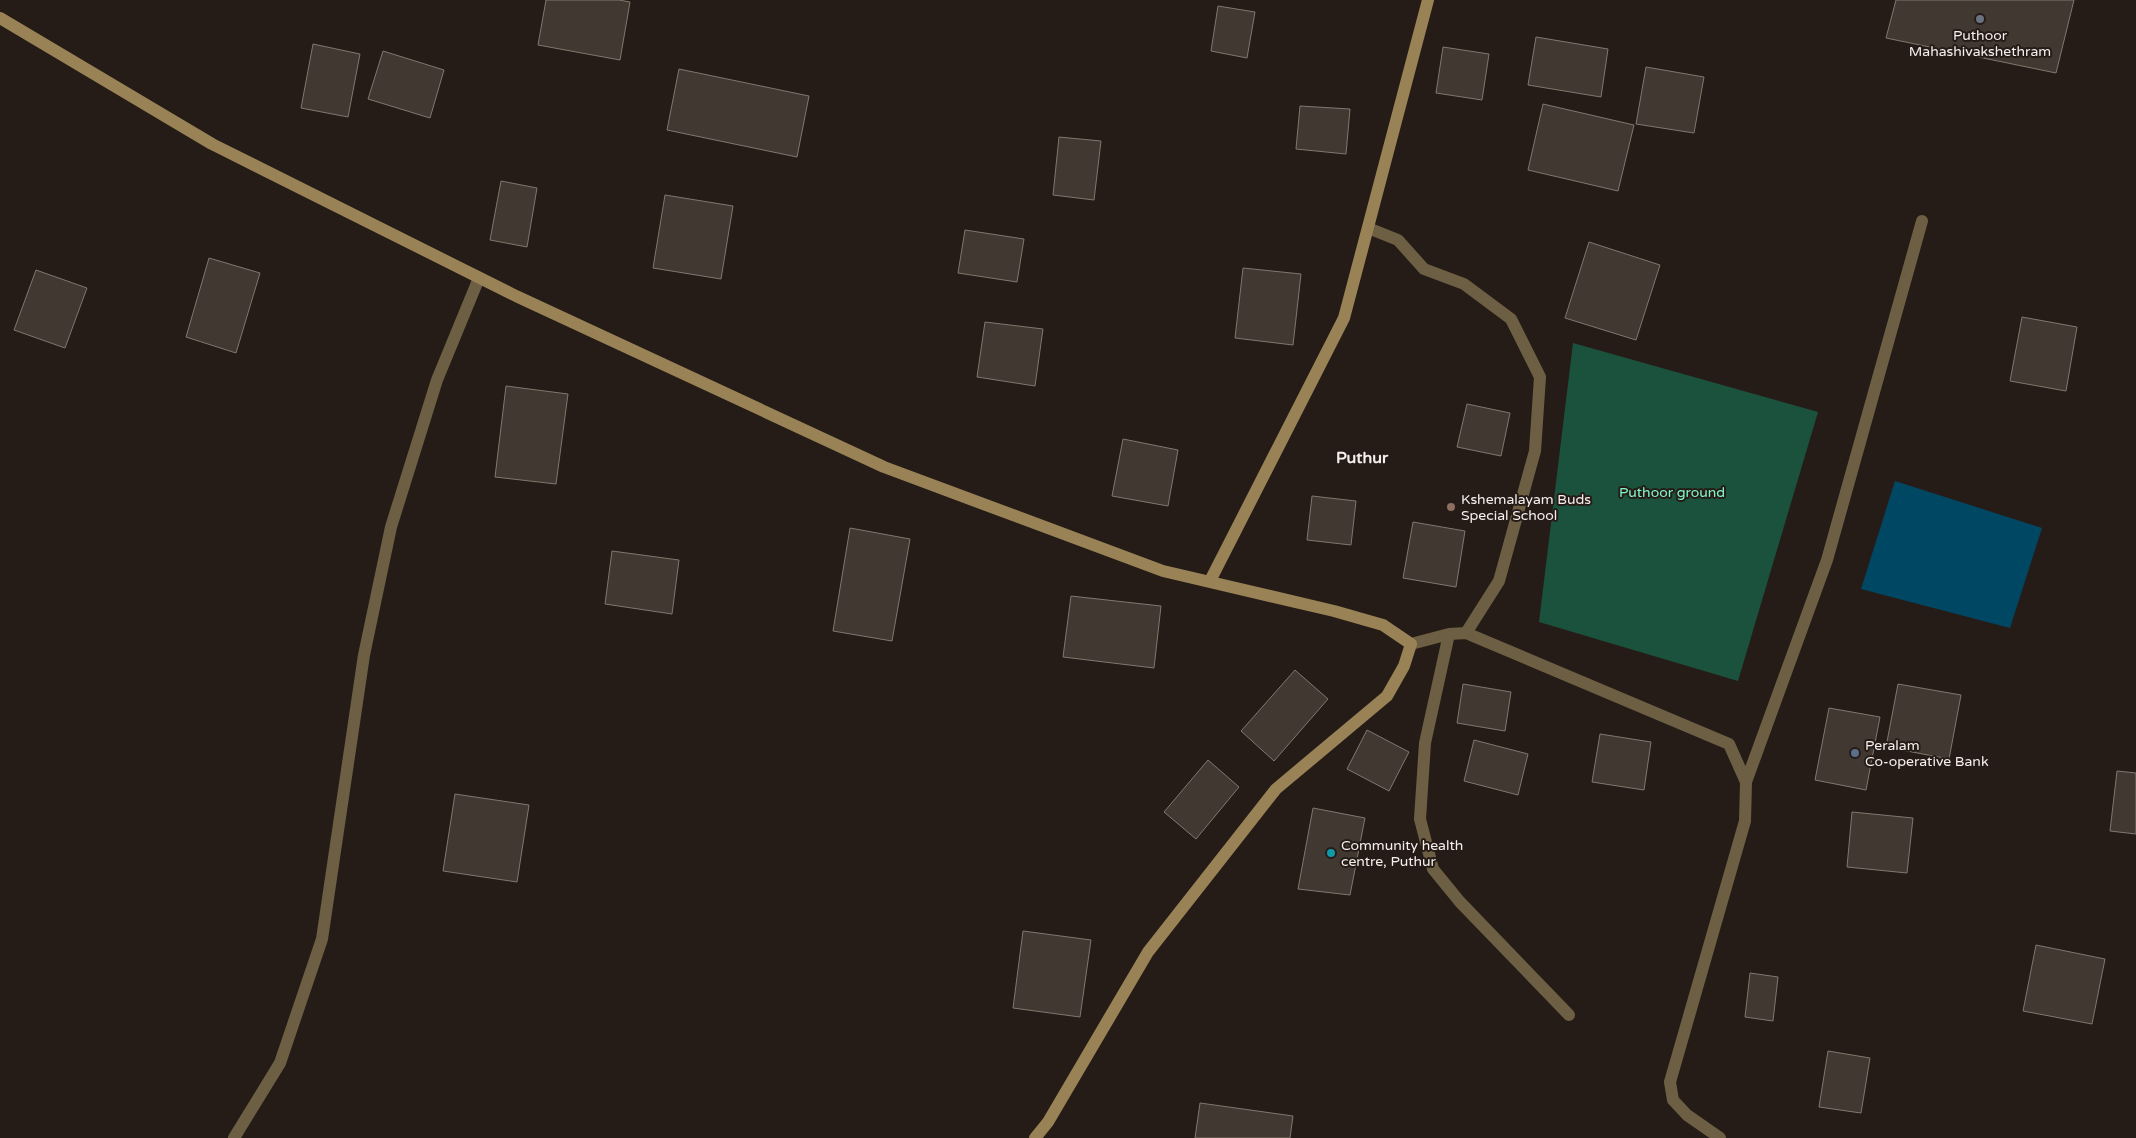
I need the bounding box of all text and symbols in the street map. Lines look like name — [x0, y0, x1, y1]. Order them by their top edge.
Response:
marker: Puthoor Mahashivakshethram — [1974, 13, 1986, 25]
place label: Puthoor Mahashivakshethram — [1909, 27, 2051, 60]
district label: Puthur — [1336, 448, 1389, 468]
park label: Puthoor ground — [1619, 484, 1725, 501]
place label: Kshemalayam Buds Special School — [1461, 491, 1591, 524]
marker: Kshemalayam Buds Special School — [1445, 501, 1457, 513]
place label: Peralam Co-operative Bank — [1865, 737, 1989, 770]
marker: Peralam Co-operative Bank — [1849, 747, 1861, 759]
place label: Community health centre, Puthur — [1341, 837, 1463, 870]
marker: Community health centre, Puthur — [1325, 847, 1337, 859]

